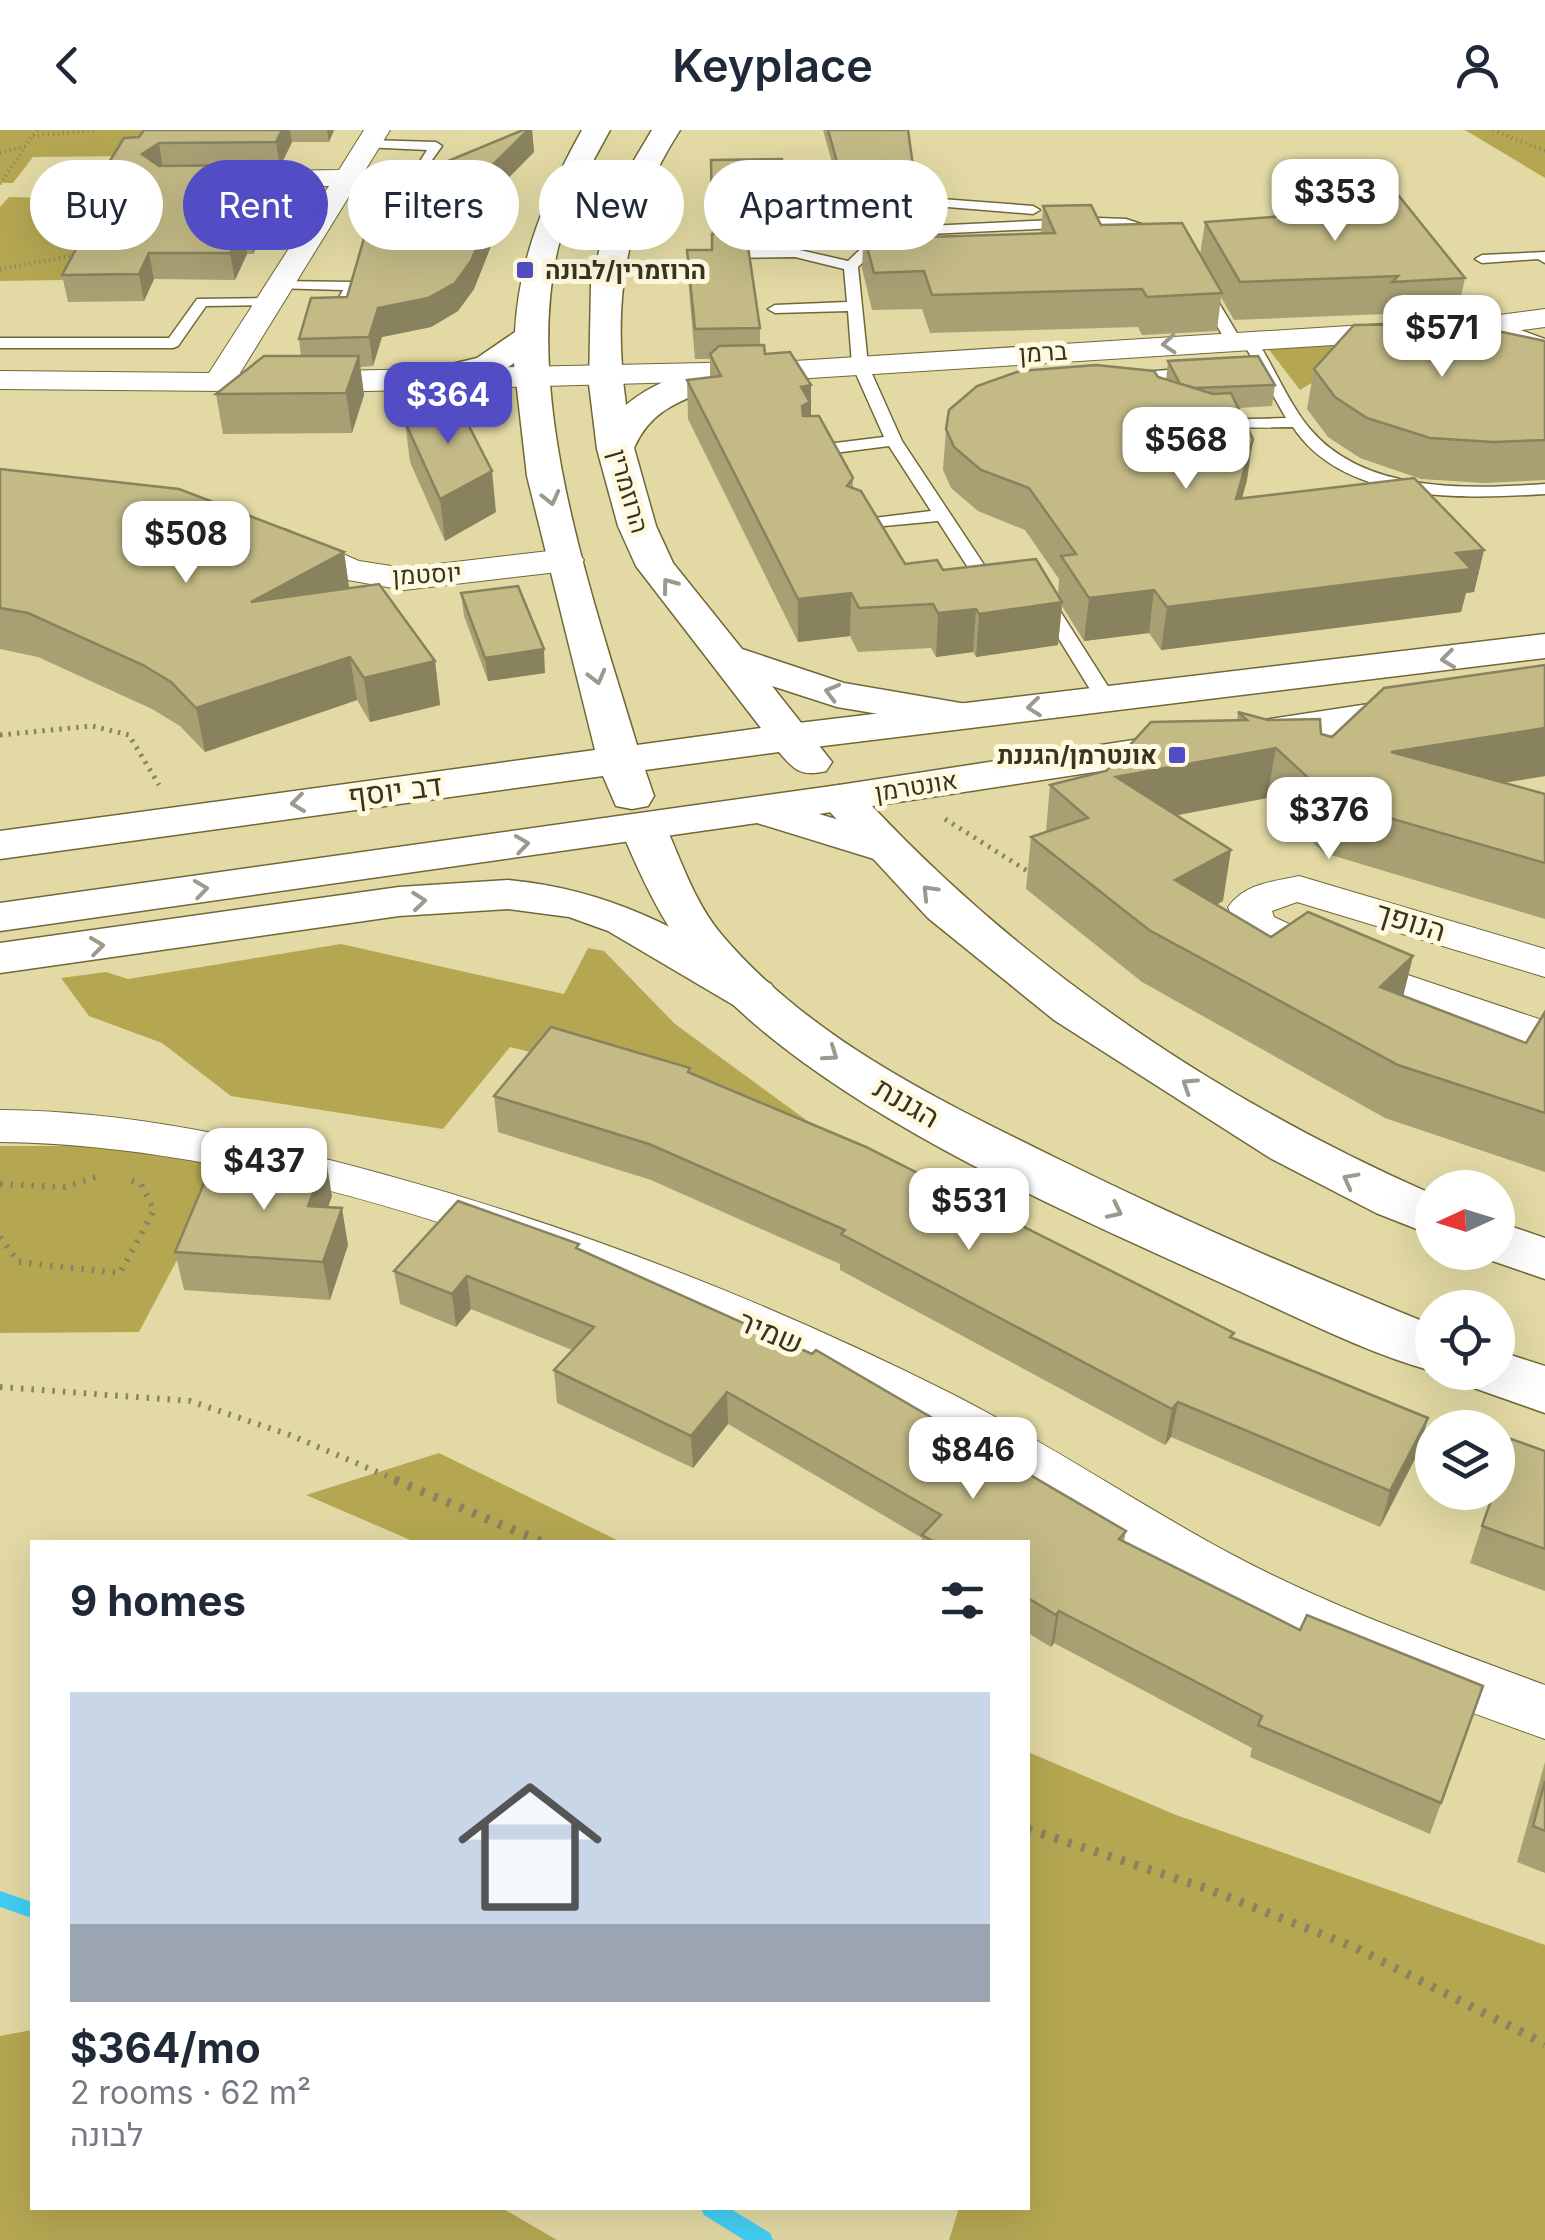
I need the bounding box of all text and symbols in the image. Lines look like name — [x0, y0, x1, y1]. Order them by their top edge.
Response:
icon: back — [40, 38, 95, 93]
text: Keyplace — [672, 38, 873, 93]
icon: person — [1450, 38, 1505, 93]
pin: $353 — [1276, 159, 1394, 244]
chip: Buy — [30, 160, 163, 250]
chip: Rent — [183, 160, 328, 250]
chip: Filters — [348, 160, 519, 250]
chip: New — [539, 160, 684, 250]
chip: Apartment — [704, 160, 948, 250]
text: $353 — [1294, 172, 1376, 211]
place label: הרוזמרין/לבונה — [545, 255, 706, 285]
marker: הרוזמרין/לבונה — [514, 259, 536, 281]
pin: $571 — [1383, 295, 1501, 380]
text: $571 — [1405, 308, 1479, 347]
one-way arrow — [1161, 333, 1177, 354]
street label: ברמן — [1018, 335, 1068, 369]
pin: $364 — [389, 362, 507, 447]
text: $364 — [406, 375, 490, 414]
pin: $568 — [1127, 407, 1245, 492]
text: $568 — [1144, 420, 1228, 459]
street label: הרוזמרין — [603, 446, 655, 536]
one-way arrow — [539, 489, 560, 506]
pin: $508 — [127, 501, 245, 586]
text: $508 — [144, 514, 228, 553]
street label: יוסטמן — [392, 557, 462, 591]
one-way arrow — [663, 578, 681, 596]
one-way arrow — [1440, 647, 1457, 668]
one-way arrow — [585, 667, 606, 685]
one-way arrow — [824, 682, 842, 703]
one-way arrow — [1026, 696, 1042, 717]
place label: אונטרמן/הגננת — [998, 740, 1157, 770]
marker: אונטרמן/הגננת — [1166, 744, 1188, 766]
street label: אונטרמן — [873, 765, 959, 807]
street label: דב יוסף — [346, 766, 444, 814]
pin: $376 — [1270, 777, 1388, 862]
text: $376 — [1289, 790, 1369, 829]
one-way arrow — [290, 792, 306, 813]
one-way arrow — [514, 835, 531, 856]
one-way arrow — [192, 880, 209, 901]
one-way arrow — [922, 885, 940, 903]
one-way arrow — [411, 891, 427, 912]
street label: הנופך — [1372, 893, 1450, 949]
one-way arrow — [89, 936, 105, 957]
one-way arrow — [819, 1042, 838, 1060]
street label: הגננת — [868, 1069, 946, 1135]
one-way arrow — [1181, 1079, 1199, 1098]
pin: $437 — [205, 1128, 323, 1213]
text: $437 — [223, 1141, 305, 1180]
pin: $531 — [910, 1168, 1028, 1253]
north arrow — [1415, 1170, 1515, 1270]
map controls — [1415, 1170, 1515, 1510]
one-way arrow — [1343, 1173, 1361, 1192]
text: $531 — [931, 1181, 1007, 1220]
one-way arrow — [1105, 1199, 1123, 1219]
button: locate — [1415, 1290, 1515, 1390]
street label: שמיר — [733, 1302, 809, 1362]
button: layers — [1415, 1410, 1515, 1510]
pin: $846 — [914, 1417, 1032, 1502]
text: $846 — [931, 1430, 1015, 1469]
icon: filters — [935, 1573, 990, 1628]
text: 9 homes — [70, 1575, 246, 1626]
icon: home — [440, 1757, 620, 1937]
text: $364/mo — [70, 2022, 261, 2073]
text: 2 rooms · 62 m² — [70, 2073, 311, 2112]
text: לבונה — [70, 2115, 143, 2154]

